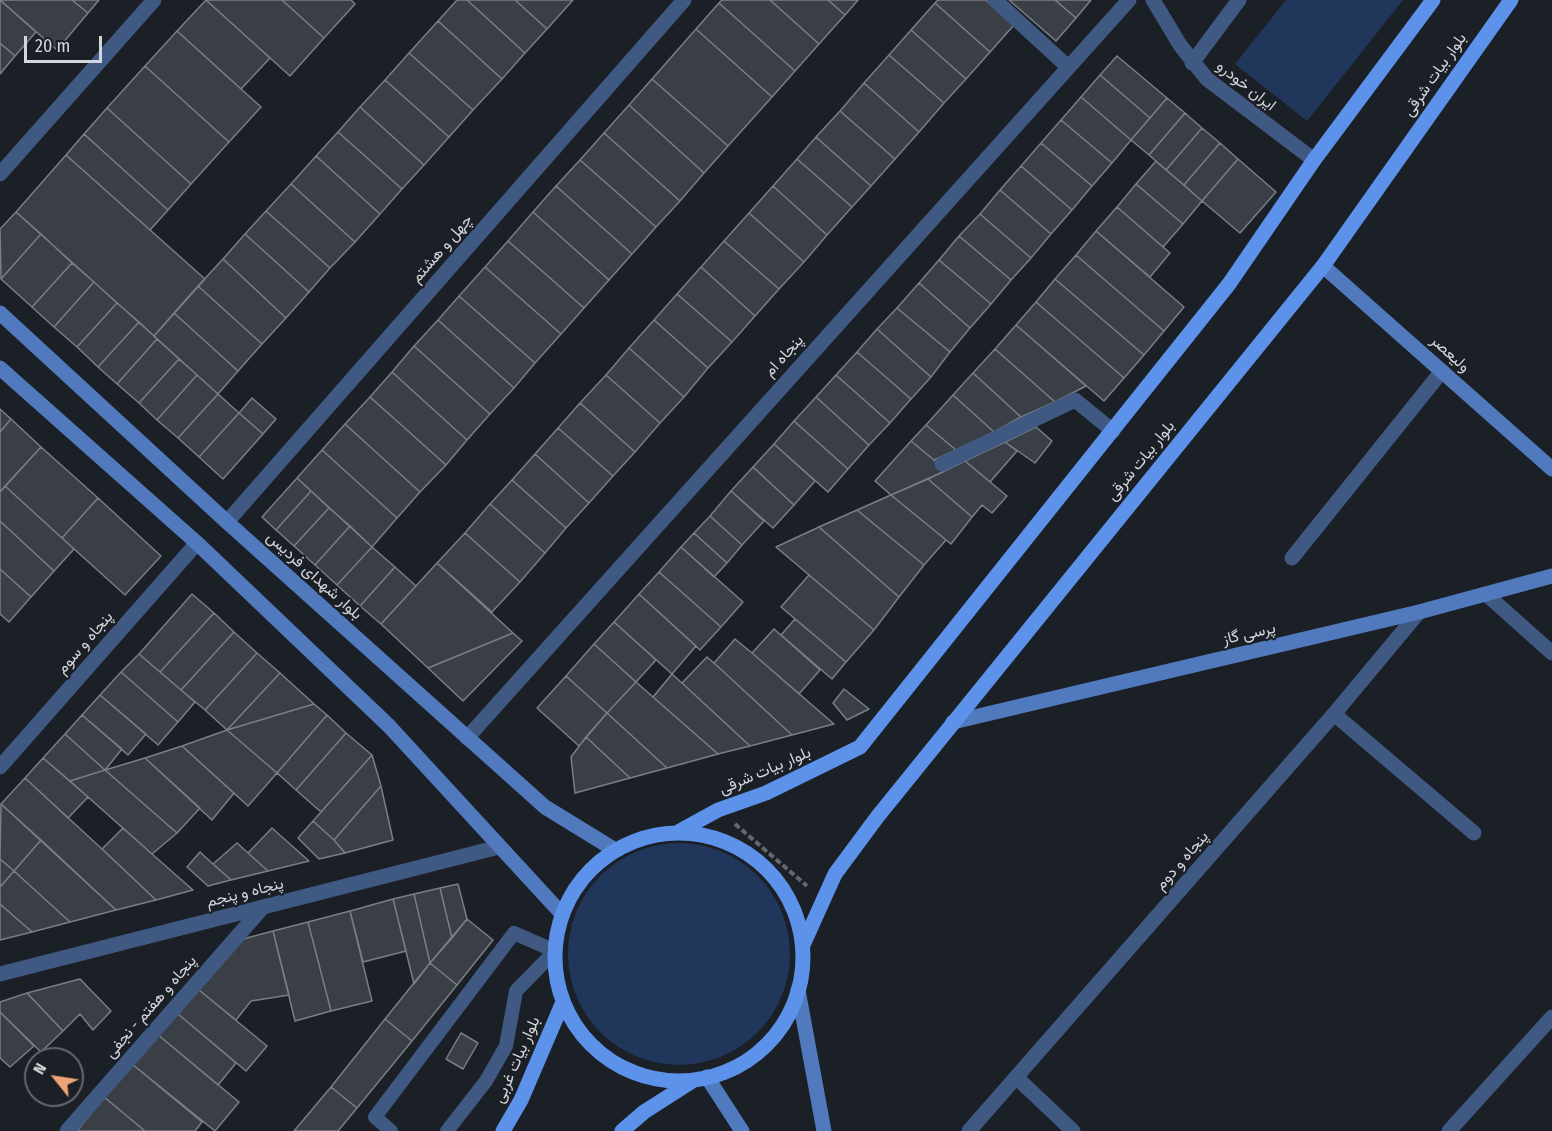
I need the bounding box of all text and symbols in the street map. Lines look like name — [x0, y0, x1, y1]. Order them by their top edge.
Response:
scale bar — [27, 24, 105, 62]
street label: بلوار بیات شرقی — [1399, 29, 1471, 121]
text: 20 m — [35, 35, 70, 57]
street label: ایران خودرو — [1212, 57, 1280, 115]
street label: چهل و هشتم — [407, 211, 477, 287]
street label: پنجاه ام — [760, 331, 808, 381]
street label: ولیعصر — [1426, 331, 1474, 377]
street label: بلوار بیات شرقی — [1103, 417, 1179, 505]
street label: بلوار شهدای فردیس — [262, 528, 366, 624]
street label: پنجاه و سوم — [53, 608, 117, 678]
street label: پرسی گاز — [1221, 619, 1277, 649]
street label: بلوار بیات شرقی — [716, 743, 814, 799]
street label: پنجاه و دوم — [1151, 828, 1213, 894]
street label: پنجاه و پنجم — [204, 874, 286, 912]
street label: پنجاه و هفتم - نجفی — [101, 952, 201, 1062]
street label: بلوار بیات غربی — [489, 1014, 545, 1106]
north arrow — [24, 1047, 84, 1107]
text: N — [29, 1060, 50, 1078]

